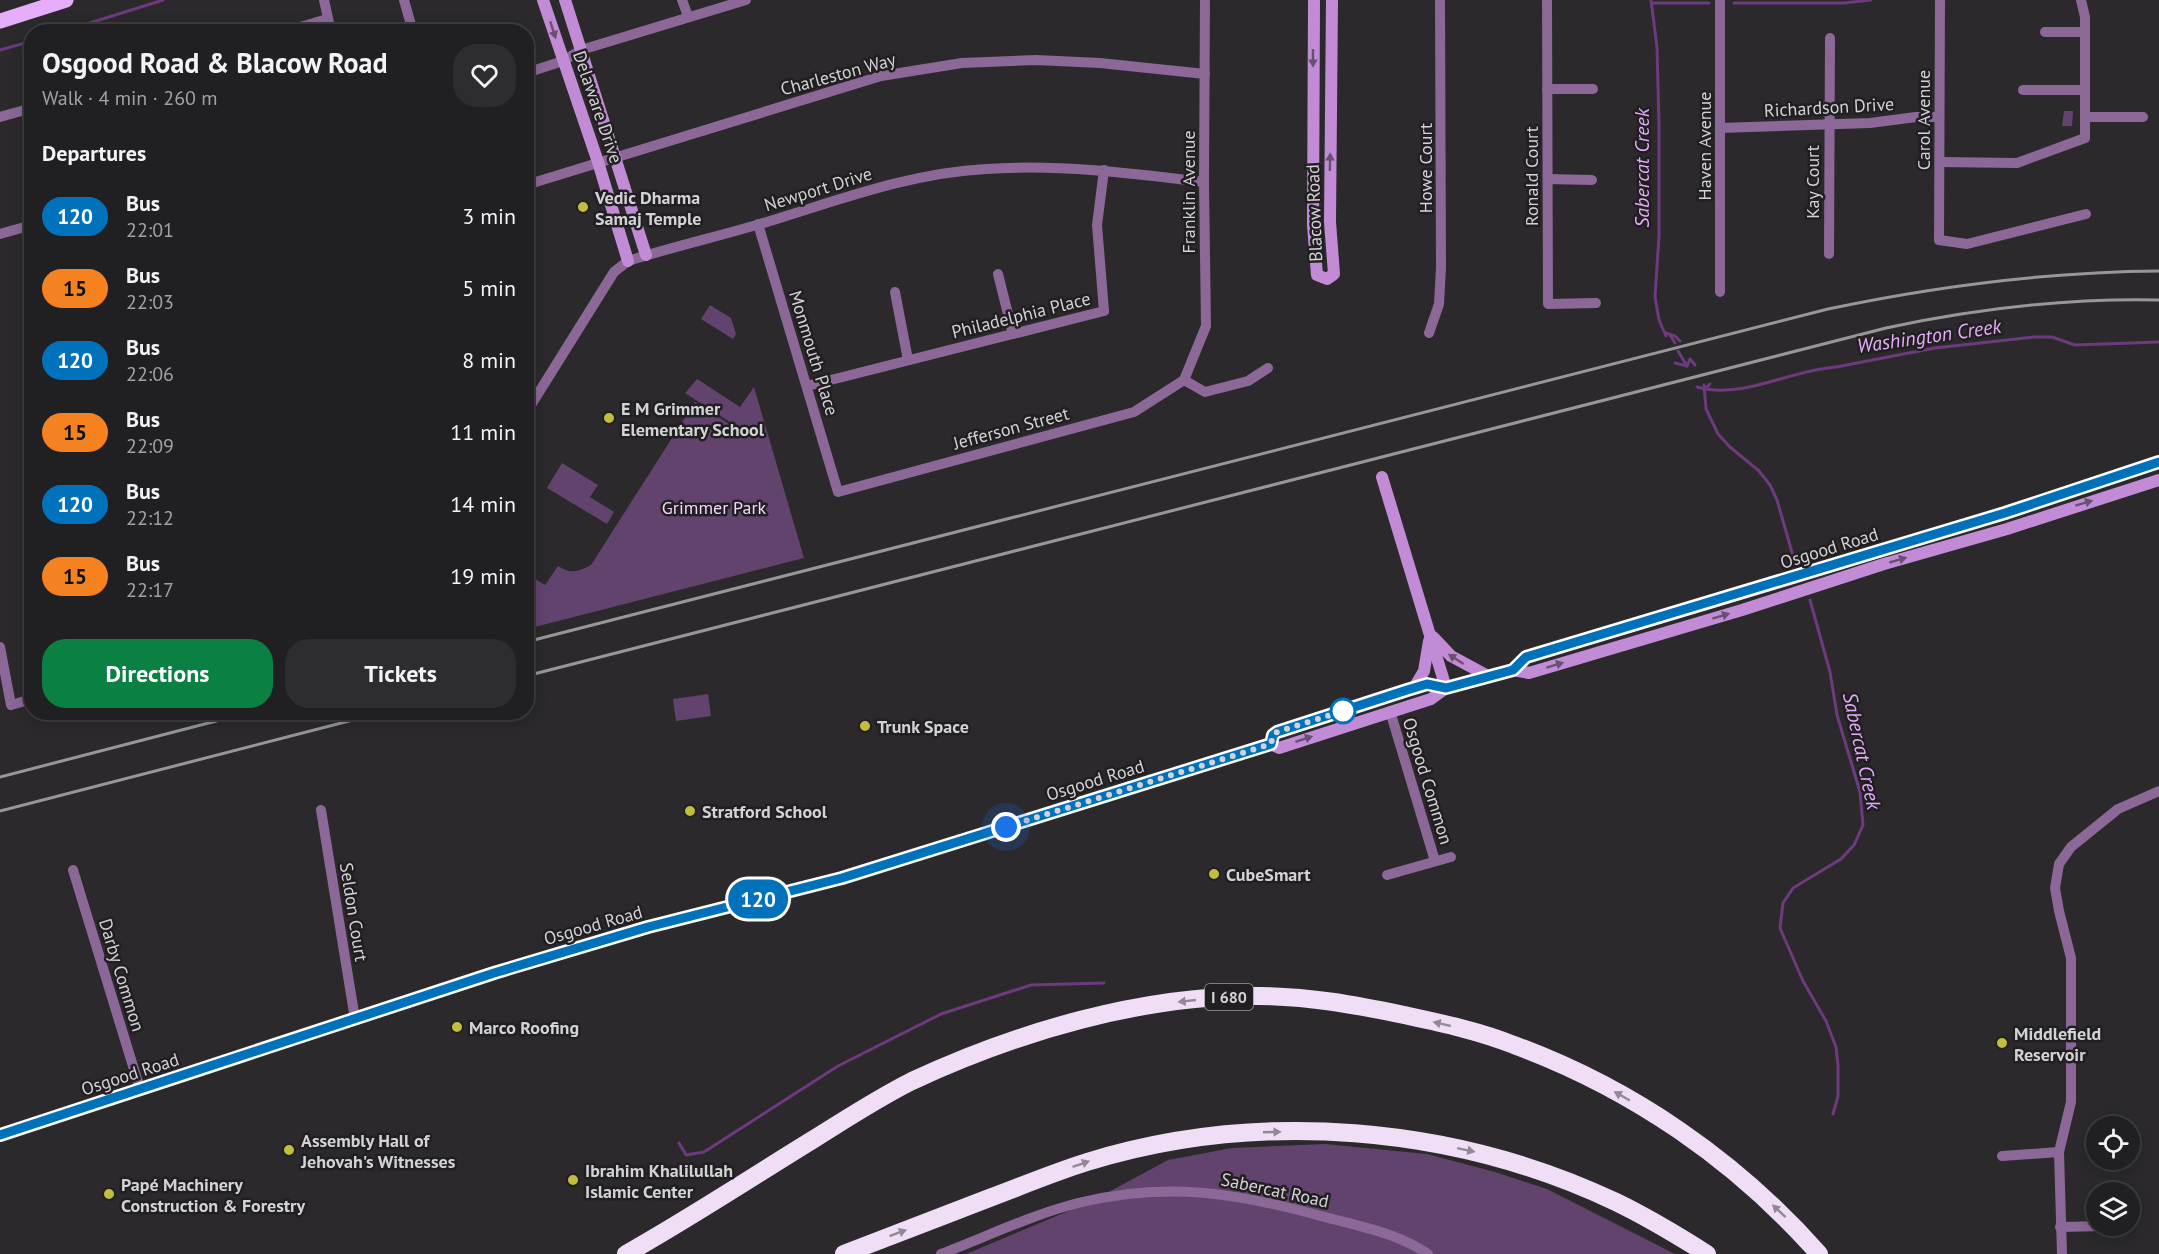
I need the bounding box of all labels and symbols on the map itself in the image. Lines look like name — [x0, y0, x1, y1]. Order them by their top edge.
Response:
one-way arrow — [548, 21, 558, 39]
street label: Charleston Way — [778, 47, 899, 100]
street label: Delaware Drive — [568, 48, 628, 166]
one-way arrow — [1308, 49, 1318, 68]
street label: Carol Avenue — [1912, 70, 1935, 170]
street label: Haven Avenue — [1693, 92, 1716, 200]
street label: Richardson Drive — [1763, 92, 1895, 122]
water label: Sabercat Creek — [1629, 107, 1655, 228]
street label: Howe Court — [1414, 123, 1437, 213]
street label: Ronald Court — [1520, 126, 1543, 226]
street label: Franklin Avenue — [1177, 130, 1200, 254]
street label: Kay Court — [1801, 145, 1824, 219]
one-way arrow — [1326, 152, 1335, 171]
street label: Newport Drive — [761, 162, 875, 216]
street label: Blacow Road — [1301, 164, 1327, 262]
place label: Vedic Dharma Samaj Temple — [594, 186, 701, 230]
marker: Vedic Dharma Samaj Temple — [576, 200, 590, 214]
street label: Philadelphia Place — [949, 287, 1093, 343]
street label: Monmouth Place — [784, 288, 844, 418]
water label: Washington Creek — [1855, 313, 2004, 359]
place label: E M Grimmer Elementary School — [621, 397, 765, 441]
street label: Jefferson Street — [950, 402, 1071, 455]
marker: E M Grimmer Elementary School — [602, 411, 616, 425]
park label: Grimmer Park — [662, 496, 767, 519]
one-way arrow — [2076, 498, 2094, 507]
street label: Osgood Road — [1777, 522, 1881, 574]
one-way arrow — [1889, 555, 1907, 564]
one-way arrow — [1712, 611, 1730, 620]
one-way arrow — [1448, 653, 1465, 664]
one-way arrow — [1546, 660, 1564, 669]
water label: Sabercat Creek — [1837, 690, 1887, 813]
unlabelled marker — [1330, 698, 1356, 724]
place label: Trunk Space — [877, 715, 969, 738]
street label: Osgood Common — [1398, 715, 1458, 847]
marker: Trunk Space — [858, 719, 872, 733]
one-way arrow — [1295, 734, 1313, 744]
street label: Osgood Road — [1043, 754, 1147, 806]
place label: Stratford School — [702, 800, 828, 823]
marker: Stratford School — [683, 804, 697, 818]
your location — [991, 812, 1021, 842]
street label: Seldon Court — [335, 861, 373, 963]
place label: CubeSmart — [1226, 863, 1311, 886]
marker: CubeSmart — [1207, 867, 1221, 881]
line badge: 120 — [724, 880, 792, 918]
street label: Osgood Road — [541, 900, 645, 950]
street label: Darby Common — [94, 916, 150, 1034]
road number: I 680 — [1205, 984, 1253, 1010]
one-way arrow — [1177, 996, 1196, 1006]
place label: Marco Roofing — [469, 1016, 579, 1039]
one-way arrow — [1433, 1018, 1451, 1028]
marker: Marco Roofing — [450, 1020, 464, 1034]
place label: Middlefield Reservoir — [2014, 1022, 2101, 1066]
marker: Middlefield Reservoir — [1995, 1036, 2009, 1050]
street label: Osgood Road — [78, 1047, 182, 1101]
one-way arrow — [1614, 1091, 1631, 1101]
one-way arrow — [1263, 1127, 1282, 1137]
place label: Assembly Hall of Jehovah's Witnesses — [300, 1129, 456, 1173]
marker: Assembly Hall of Jehovah's Witnesses — [282, 1143, 296, 1157]
one-way arrow — [1457, 1146, 1476, 1155]
place label: Ibrahim Khalilullah Islamic Center — [585, 1159, 733, 1203]
one-way arrow — [1072, 1159, 1090, 1169]
street label: Sabercat Road — [1219, 1167, 1331, 1213]
place label: Papé Machinery Construction & Forestry — [121, 1173, 305, 1217]
marker: Ibrahim Khalilullah Islamic Center — [566, 1173, 580, 1187]
marker: Papé Machinery Construction & Forestry — [102, 1187, 116, 1201]
one-way arrow — [1772, 1205, 1787, 1218]
one-way arrow — [889, 1228, 907, 1237]

